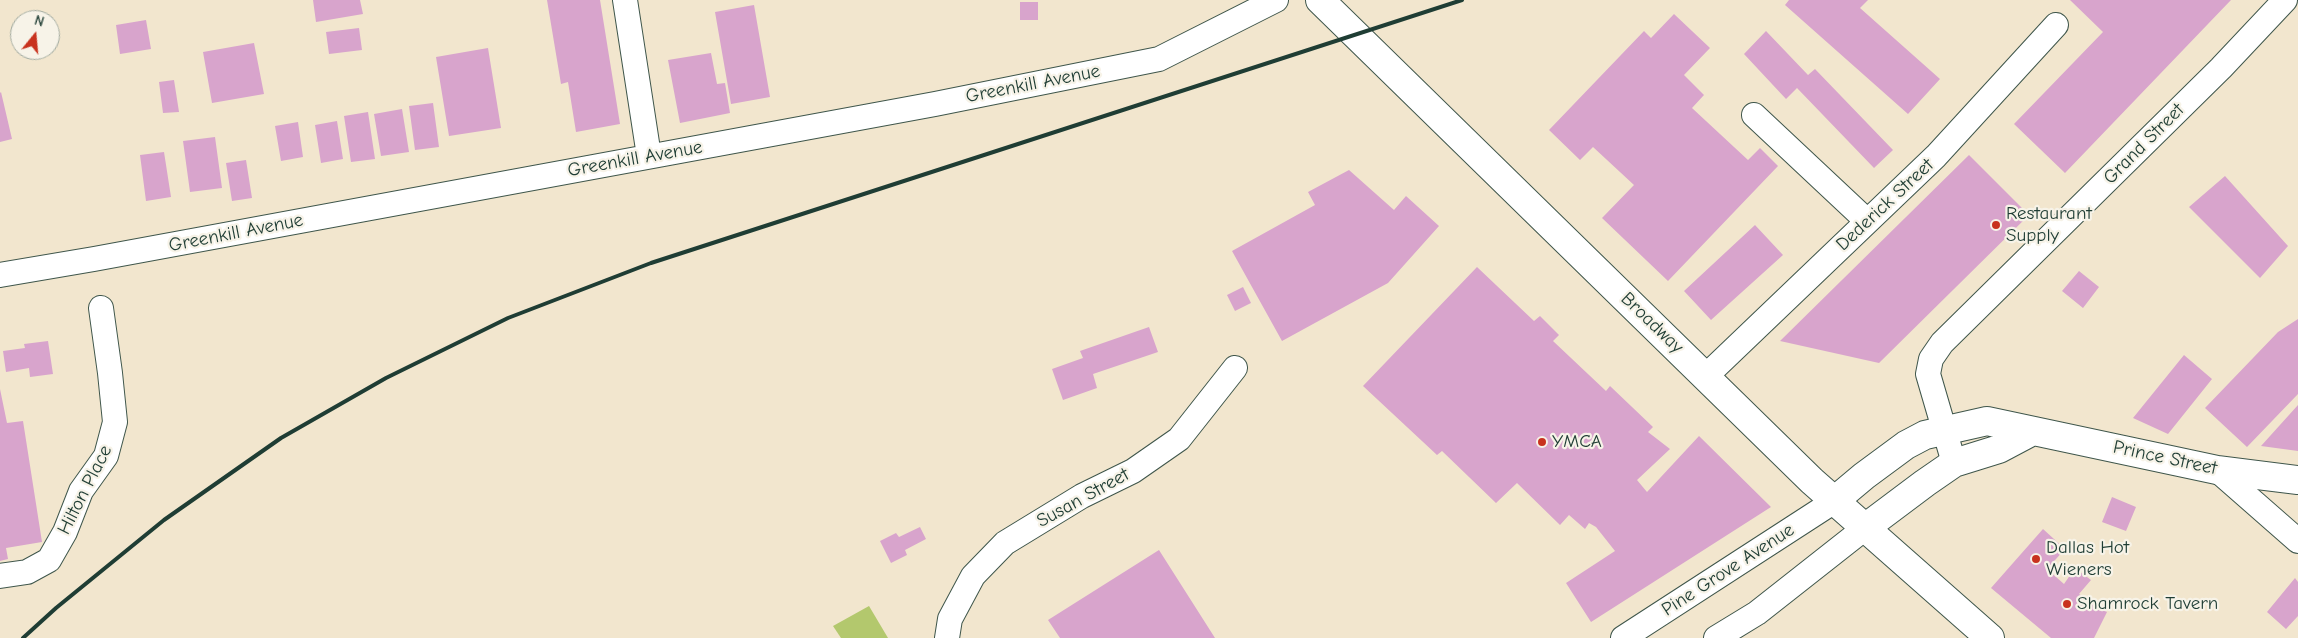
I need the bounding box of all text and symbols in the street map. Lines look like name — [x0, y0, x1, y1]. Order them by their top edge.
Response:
north arrow — [10, 10, 60, 60]
text: N — [32, 12, 46, 31]
street label: Greenkill Avenue — [964, 60, 1102, 108]
street label: Grand Street — [2099, 99, 2189, 189]
street label: Greenkill Avenue — [566, 136, 704, 182]
street label: Dederick Street — [1831, 154, 1939, 256]
place label: Restaurant Supply — [2006, 203, 2092, 247]
street label: Greenkill Avenue — [167, 209, 305, 257]
marker: Restaurant Supply — [1990, 219, 2002, 231]
street label: Broadway — [1616, 288, 1688, 358]
place label: YMCA — [1552, 431, 1602, 453]
marker: YMCA — [1536, 436, 1548, 448]
street label: Prince Street — [2111, 436, 2219, 480]
street label: Hilton Place — [53, 441, 117, 539]
street label: Susan Street — [1033, 463, 1133, 533]
street label: Pine Grove Avenue — [1658, 519, 1798, 621]
place label: Dallas Hot Wieners — [2046, 537, 2129, 581]
marker: Dallas Hot Wieners — [2030, 553, 2042, 565]
place label: Shamrock Tavern — [2077, 593, 2218, 615]
marker: Shamrock Tavern — [2061, 598, 2073, 610]

